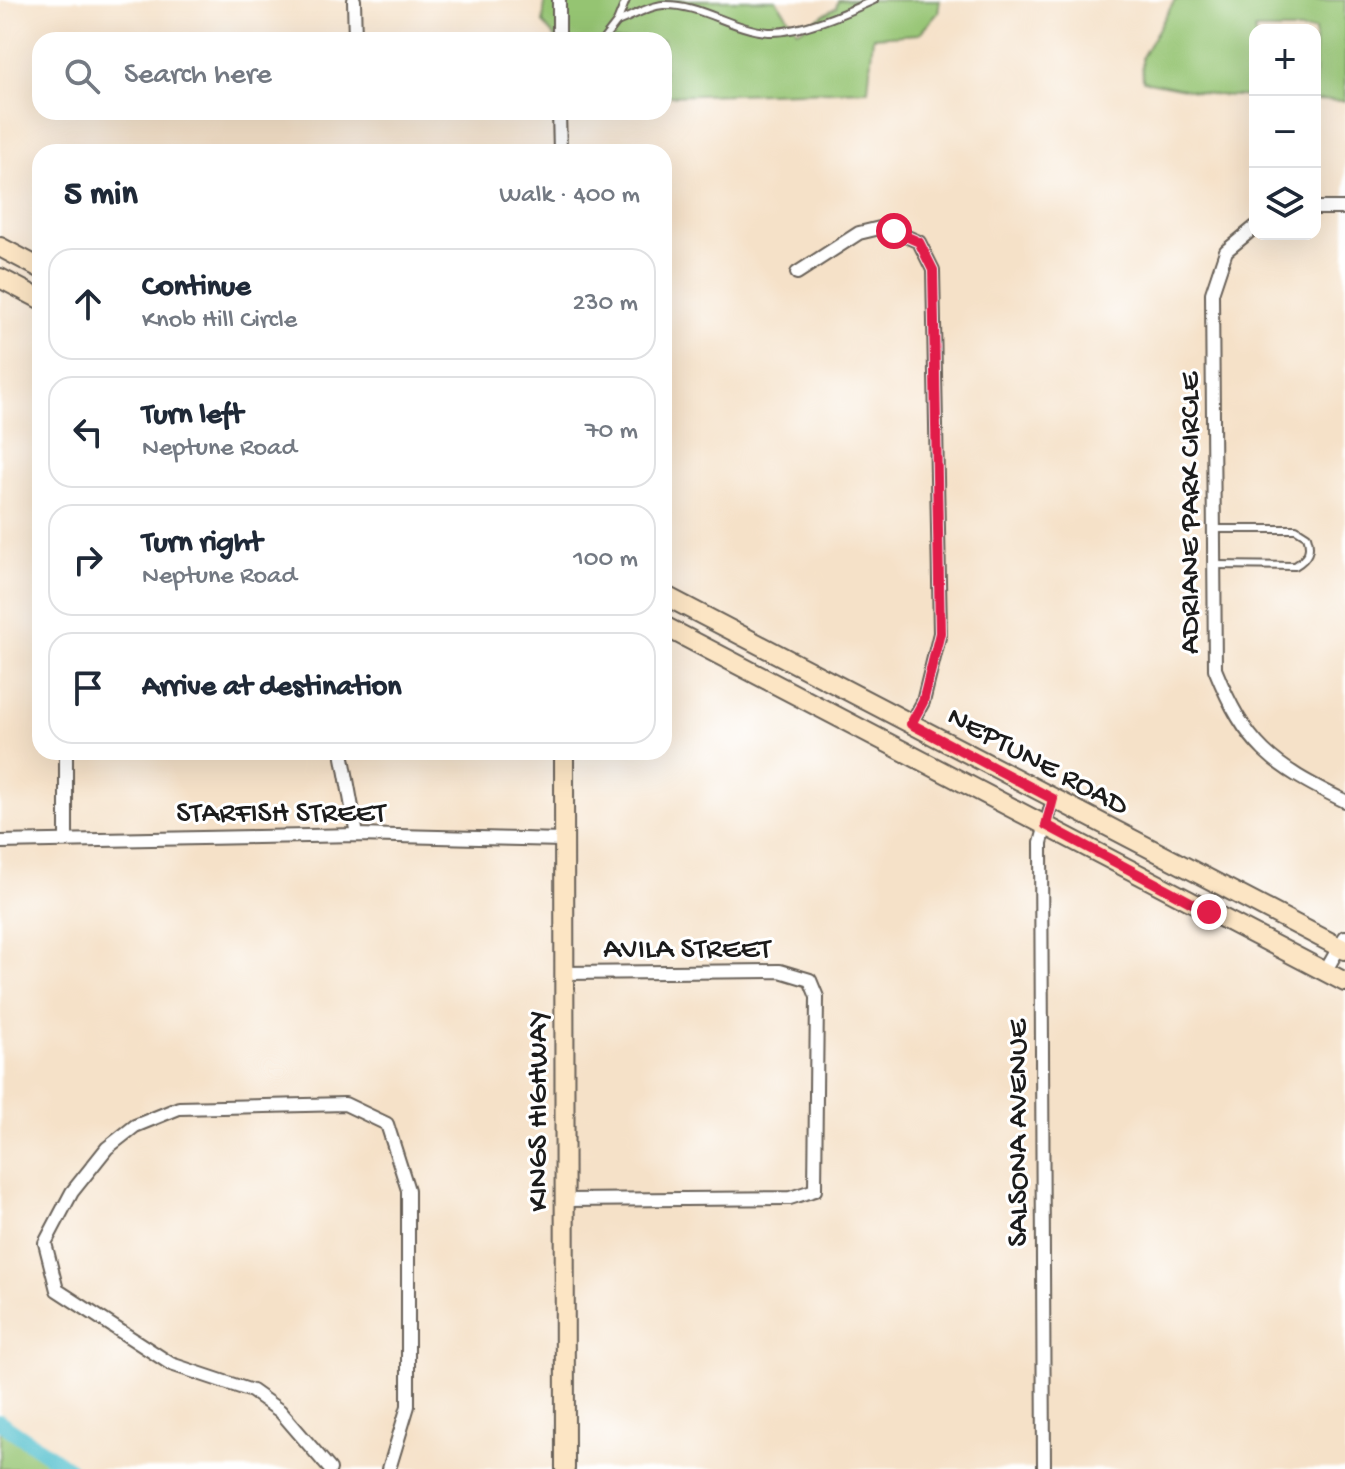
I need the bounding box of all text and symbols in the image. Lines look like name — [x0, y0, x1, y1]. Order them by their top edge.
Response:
map controls — [1249, 24, 1321, 240]
button: + — [1249, 24, 1321, 96]
search box — [32, 32, 672, 120]
icon: search — [60, 54, 104, 98]
text: Search here — [124, 59, 272, 94]
button: − — [1249, 96, 1321, 168]
button: layers — [1249, 168, 1321, 240]
text: 5 min — [64, 176, 138, 216]
text: Walk · 400 m — [499, 181, 640, 212]
route start — [876, 213, 912, 249]
text: Continue — [142, 271, 251, 306]
icon: ahead — [66, 282, 110, 326]
text: 230 m — [572, 289, 638, 320]
text: Knob Hill Circle — [142, 306, 297, 337]
street label: ADRIANE PARK CIRCLE — [1175, 371, 1210, 654]
text: Turn left — [142, 399, 243, 434]
icon: left — [66, 410, 110, 454]
text: 70 m — [585, 417, 638, 448]
text: Neptune Road — [142, 434, 297, 465]
text: Turn right — [142, 527, 262, 562]
icon: right — [66, 538, 110, 582]
text: 100 m — [573, 545, 638, 576]
text: Neptune Road — [142, 562, 297, 593]
icon: arrive — [66, 666, 110, 710]
text: Arrive at destination — [142, 671, 402, 706]
street label: NEPTUNE ROAD — [940, 701, 1134, 826]
street label: STARFISH STREET — [176, 798, 387, 833]
route end — [1191, 894, 1227, 930]
street label: AVILA STREET — [603, 934, 772, 969]
street label: KINGS HIGHWAY — [523, 1011, 558, 1211]
street label: SALSONA AVENUE — [1003, 1018, 1038, 1247]

